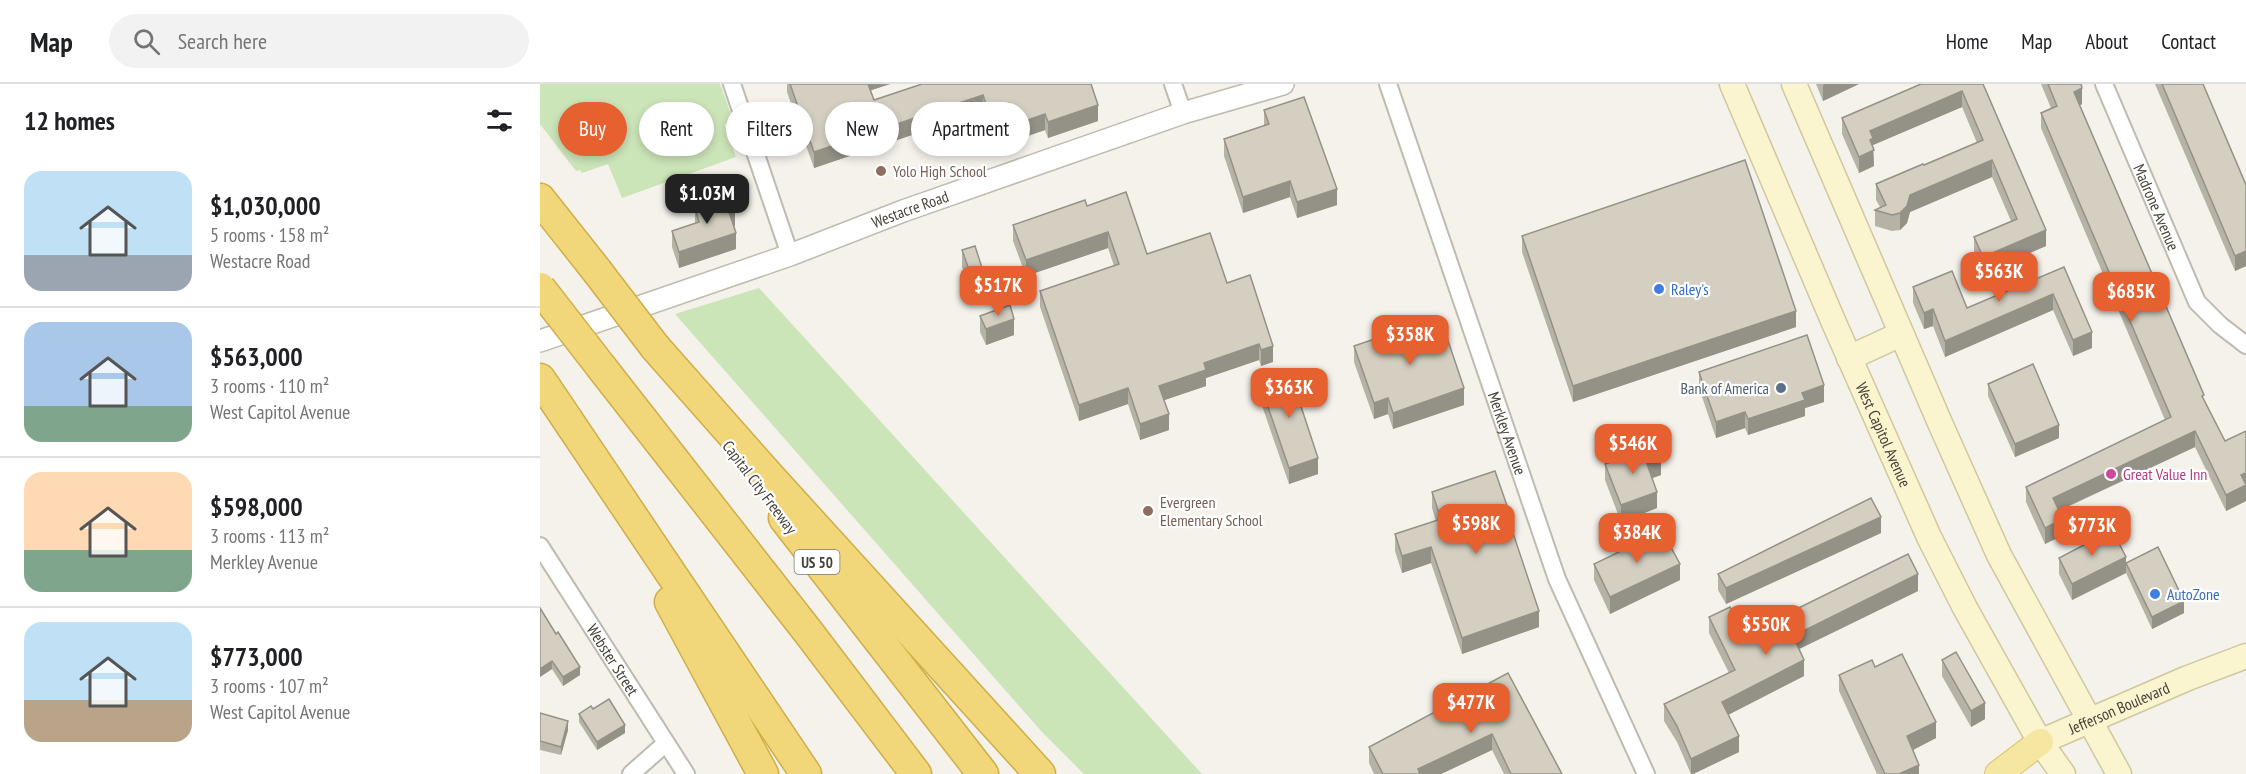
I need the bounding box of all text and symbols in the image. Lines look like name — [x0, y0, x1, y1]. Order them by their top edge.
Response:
search box — [109, 14, 529, 68]
text: Map — [30, 23, 73, 60]
icon: search — [130, 25, 163, 58]
text: Search here — [178, 27, 267, 55]
text: Home — [1946, 28, 1988, 55]
text: Map — [2021, 28, 2052, 55]
text: About — [2085, 28, 2128, 55]
text: Contact — [2161, 28, 2216, 55]
chip: Buy — [558, 102, 627, 156]
chip: Rent — [639, 102, 714, 156]
chip: Filters — [726, 102, 813, 156]
chip: New — [825, 102, 899, 156]
chip: Apartment — [911, 102, 1030, 156]
text: 12 homes — [24, 104, 115, 137]
icon: filters — [483, 104, 516, 137]
place label: Yolo High School — [893, 161, 987, 181]
street label: Madrone Avenue — [2129, 161, 2184, 253]
marker: Yolo High School — [874, 164, 888, 178]
pin: $1.03M — [658, 174, 756, 225]
text: $1.03M — [679, 180, 735, 206]
street label: Westacre Road — [869, 186, 951, 232]
text: $1,030,000 — [210, 189, 321, 222]
icon: home — [72, 195, 144, 267]
text: 5 rooms · 158 m² — [210, 222, 329, 248]
text: Westacre Road — [210, 248, 310, 274]
pin: $563K — [1957, 252, 2041, 303]
text: $563K — [1975, 258, 2023, 284]
pin: $517K — [956, 266, 1040, 317]
text: $517K — [974, 272, 1022, 298]
pin: $685K — [2089, 272, 2173, 323]
text: $685K — [2107, 278, 2155, 304]
place label: Raley's — [1671, 279, 1709, 299]
marker: Raley's — [1652, 282, 1666, 296]
pin: $358K — [1368, 315, 1452, 366]
text: $358K — [1386, 321, 1434, 347]
text: $563,000 — [210, 340, 303, 373]
icon: home — [72, 346, 144, 418]
pin: $363K — [1247, 368, 1331, 419]
text: 3 rooms · 110 m² — [210, 373, 329, 399]
text: $363K — [1265, 374, 1313, 400]
place label: Bank of America — [1680, 378, 1769, 398]
street label: West Capitol Avenue — [1852, 379, 1916, 490]
marker: Bank of America — [1774, 381, 1788, 395]
street label: Merkley Avenue — [1484, 389, 1531, 477]
text: West Capitol Avenue — [210, 399, 350, 425]
pin: $546K — [1591, 424, 1675, 475]
text: $546K — [1609, 430, 1657, 456]
street label: Capital City Freeway — [718, 436, 802, 538]
place label: Great Value Inn — [2123, 464, 2207, 484]
marker: Great Value Inn — [2104, 467, 2118, 481]
text: $598,000 — [210, 490, 303, 523]
place label: Evergreen Elementary School — [1160, 492, 1263, 530]
icon: home — [72, 496, 144, 568]
marker: Evergreen Elementary School — [1141, 504, 1155, 518]
pin: $598K — [1434, 504, 1518, 555]
pin: $773K — [2050, 506, 2134, 557]
text: $598K — [1452, 510, 1500, 536]
text: $773K — [2068, 512, 2116, 538]
pin: $384K — [1595, 513, 1679, 564]
text: $384K — [1613, 519, 1661, 545]
text: 3 rooms · 113 m² — [210, 523, 329, 549]
text: Merkley Avenue — [210, 549, 318, 575]
road number: US 50 — [794, 550, 840, 574]
place label: AutoZone — [2167, 584, 2220, 604]
marker: AutoZone — [2148, 587, 2162, 601]
pin: $550K — [1724, 605, 1808, 656]
text: $550K — [1742, 611, 1790, 637]
street label: Webster Street — [583, 620, 643, 700]
text: $773,000 — [210, 640, 303, 673]
icon: home — [72, 646, 144, 718]
text: 3 rooms · 107 m² — [210, 673, 329, 699]
street label: Jefferson Boulevard — [2065, 677, 2172, 739]
pin: $477K — [1429, 683, 1513, 734]
text: $477K — [1447, 689, 1495, 715]
text: West Capitol Avenue — [210, 699, 350, 725]

